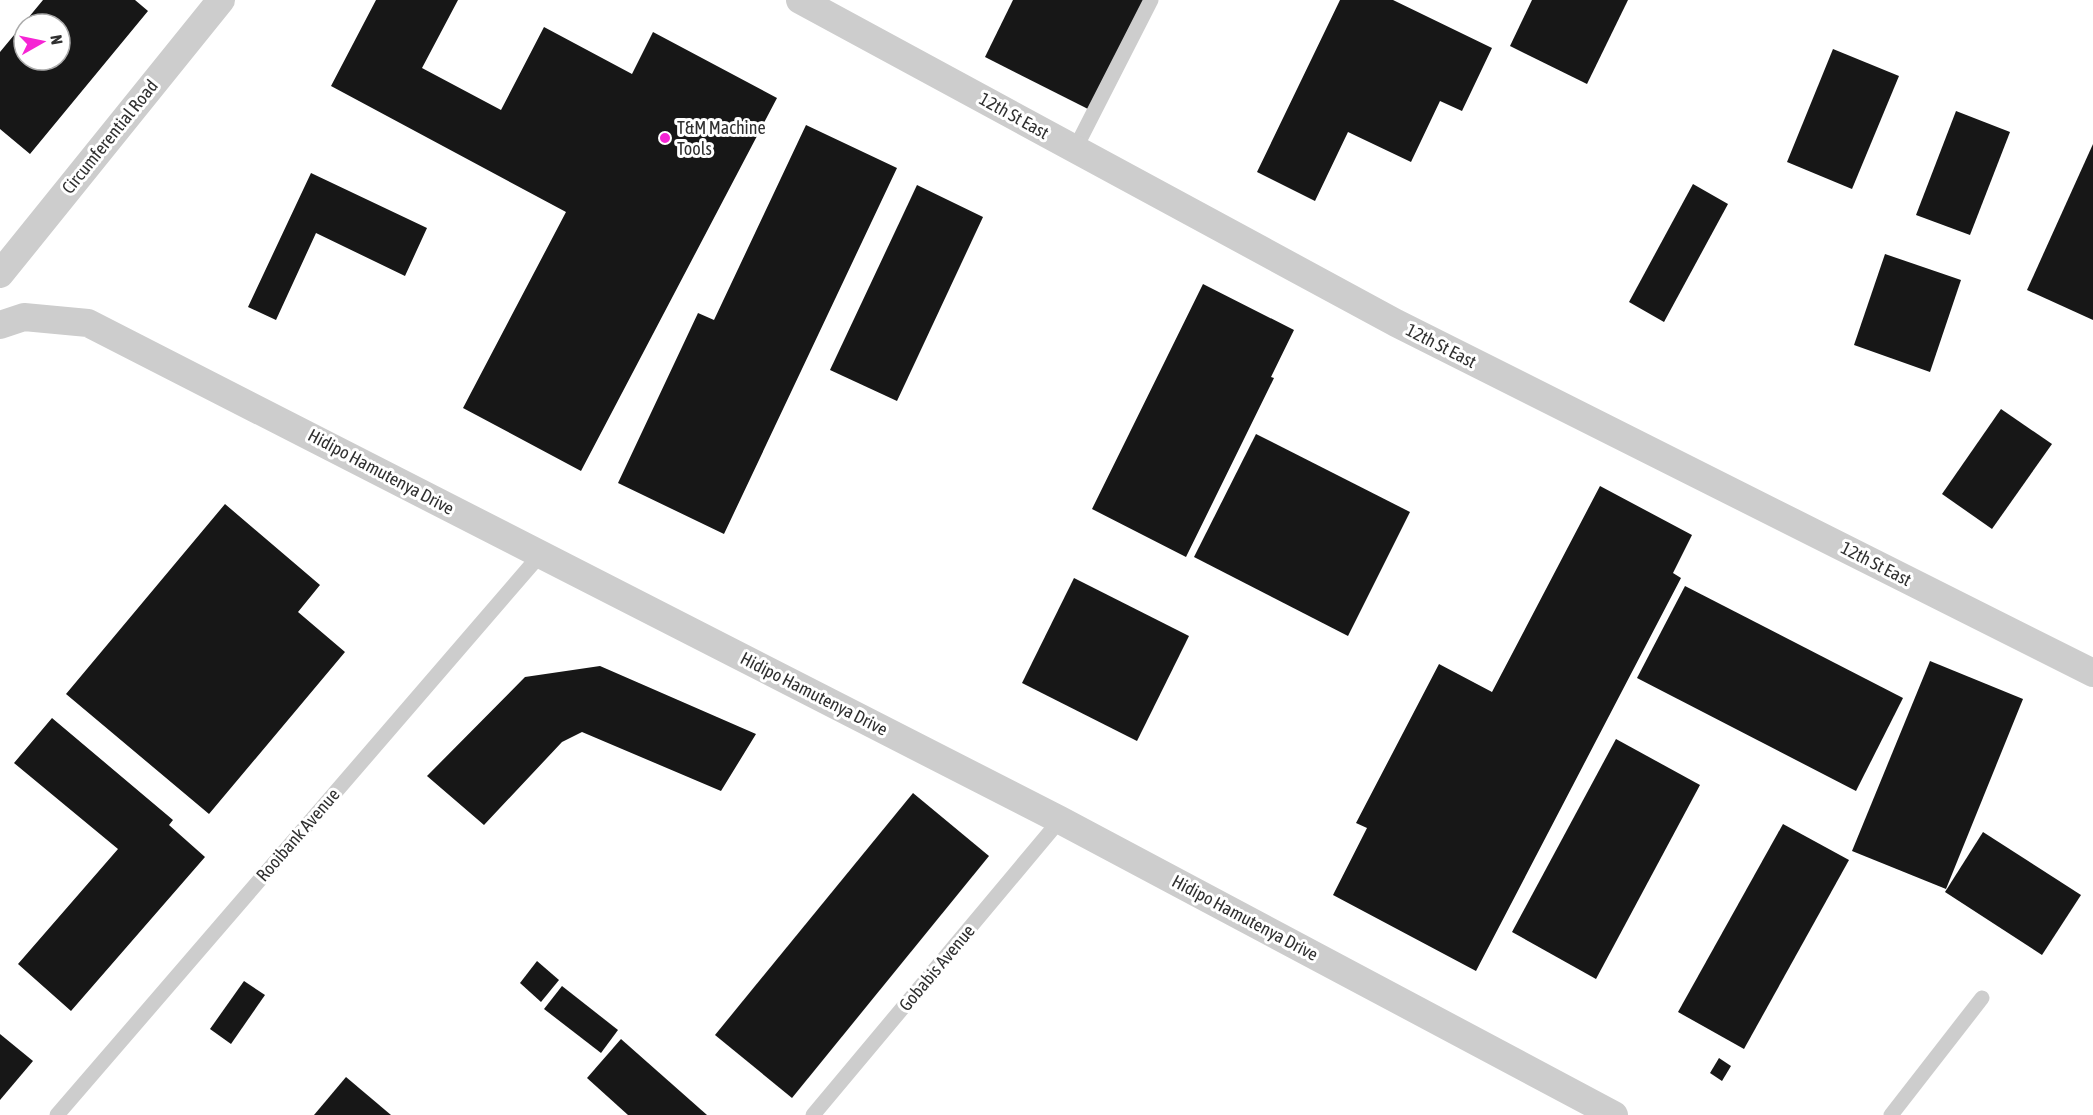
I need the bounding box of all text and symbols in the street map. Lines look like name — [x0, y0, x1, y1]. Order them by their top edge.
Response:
north arrow — [12, 12, 72, 72]
text: N — [47, 34, 66, 46]
street label: Circumferential Road — [57, 75, 162, 198]
street label: 12th St East — [976, 88, 1053, 143]
place label: T&M Machine Tools — [677, 117, 766, 159]
marker: T&M Machine Tools — [658, 131, 672, 145]
street label: 12th St East — [1403, 319, 1480, 372]
street label: Hidipo Hamutenya Drive — [305, 424, 458, 519]
street label: 12th St East — [1838, 537, 1915, 590]
street label: Hidipo Hamutenya Drive — [737, 647, 891, 740]
street label: Rooibank Avenue — [252, 784, 344, 885]
street label: Hidipo Hamutenya Drive — [1169, 870, 1322, 965]
street label: Gobabis Avenue — [894, 920, 979, 1015]

